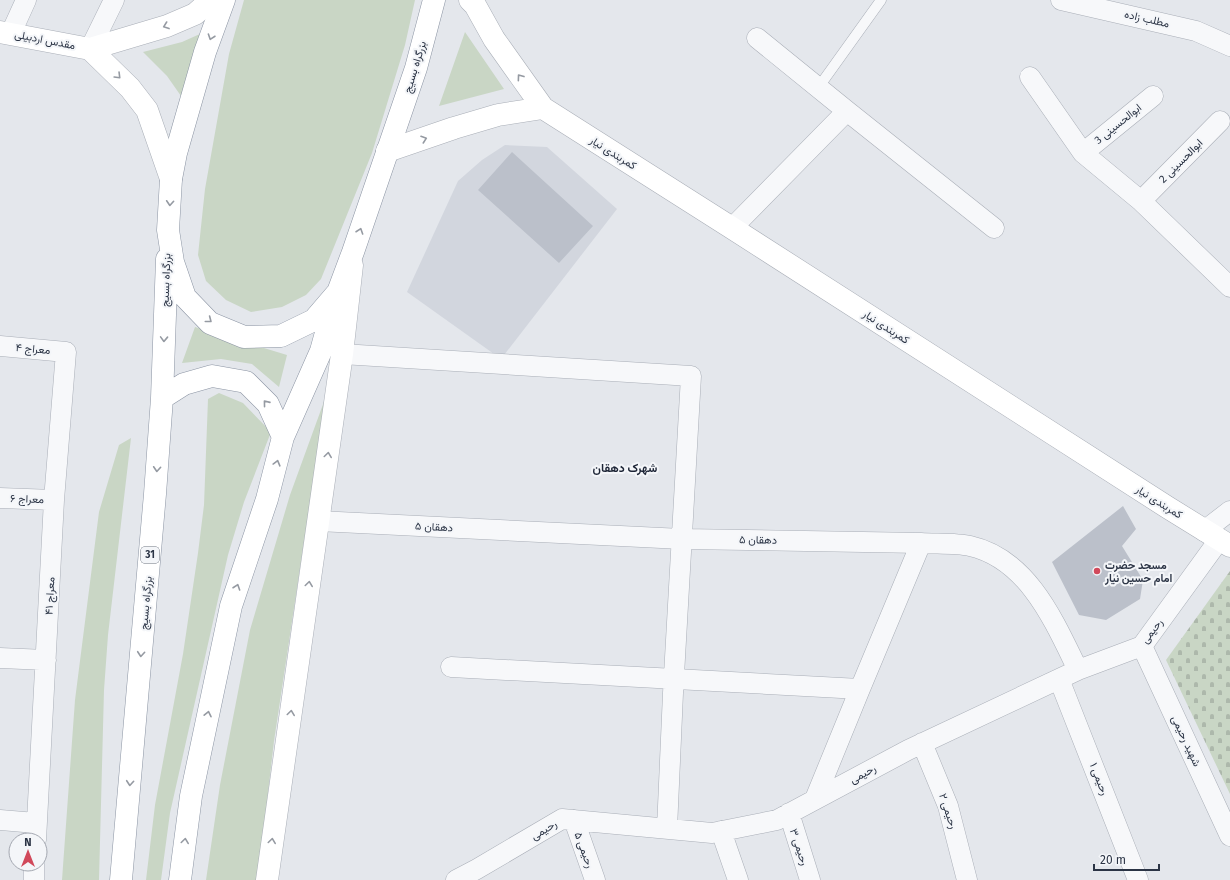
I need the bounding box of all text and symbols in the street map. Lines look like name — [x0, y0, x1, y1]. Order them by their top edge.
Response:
street label: مطلب زاده — [1123, 8, 1171, 31]
one-way arrow — [162, 21, 169, 30]
street label: مقدس اردبیلی — [13, 28, 77, 52]
one-way arrow — [207, 33, 215, 40]
street label: بزرگراه بسیج — [401, 39, 430, 95]
one-way arrow — [113, 71, 121, 79]
one-way arrow — [518, 74, 525, 81]
street label: ابوالحسینی 3 — [1092, 101, 1144, 147]
street label: کمربندی نیار — [586, 133, 639, 172]
one-way arrow — [421, 135, 428, 143]
street label: ابوالحسینی 2 — [1156, 136, 1206, 186]
one-way arrow — [165, 200, 174, 206]
one-way arrow — [355, 228, 364, 235]
street label: بزرگراه بسیج — [159, 253, 174, 307]
street label: کمربندی نیار — [860, 307, 912, 347]
one-way arrow — [204, 316, 212, 323]
one-way arrow — [160, 336, 168, 342]
street label: معراج ۴ — [15, 341, 51, 358]
one-way arrow — [264, 400, 271, 407]
one-way arrow — [323, 452, 332, 458]
one-way arrow — [272, 460, 280, 466]
district label: شهرک دهقان — [593, 461, 658, 476]
one-way arrow — [153, 466, 162, 472]
street label: کمربندی نیار — [1132, 482, 1185, 521]
street label: معراج ۶ — [10, 492, 44, 507]
street label: دهقان ۵ — [415, 520, 453, 534]
street label: دهقان ۵ — [739, 533, 777, 547]
road number: 31 — [141, 547, 159, 563]
place label: مسجد حضرت امام حسین نیار — [1104, 559, 1172, 586]
marker: مسجد حضرت امام حسین نیار — [1092, 566, 1102, 576]
street label: بزرگراه بسیج — [137, 576, 156, 630]
street label: معراج ۴۱ — [43, 577, 58, 615]
one-way arrow — [304, 581, 313, 587]
one-way arrow — [232, 583, 241, 590]
street label: رحیمی — [1138, 616, 1166, 646]
one-way arrow — [137, 651, 146, 657]
one-way arrow — [204, 710, 212, 717]
one-way arrow — [286, 710, 295, 716]
street label: شهید رحیمی — [1169, 713, 1204, 769]
street label: رحیمی ۱ — [1087, 761, 1111, 797]
street label: رحیمی — [848, 762, 879, 786]
one-way arrow — [125, 780, 134, 786]
street label: رحیمی ۲ — [936, 792, 960, 831]
street label: رحیمی — [529, 817, 559, 843]
street label: رحیمی ۳ — [787, 827, 811, 867]
street label: رحیمی ۵ — [572, 830, 597, 870]
north arrow — [8, 832, 48, 872]
text: N — [24, 836, 32, 849]
one-way arrow — [180, 838, 189, 844]
one-way arrow — [267, 838, 276, 844]
scale bar — [1094, 846, 1159, 872]
text: 20 m — [1100, 853, 1126, 867]

